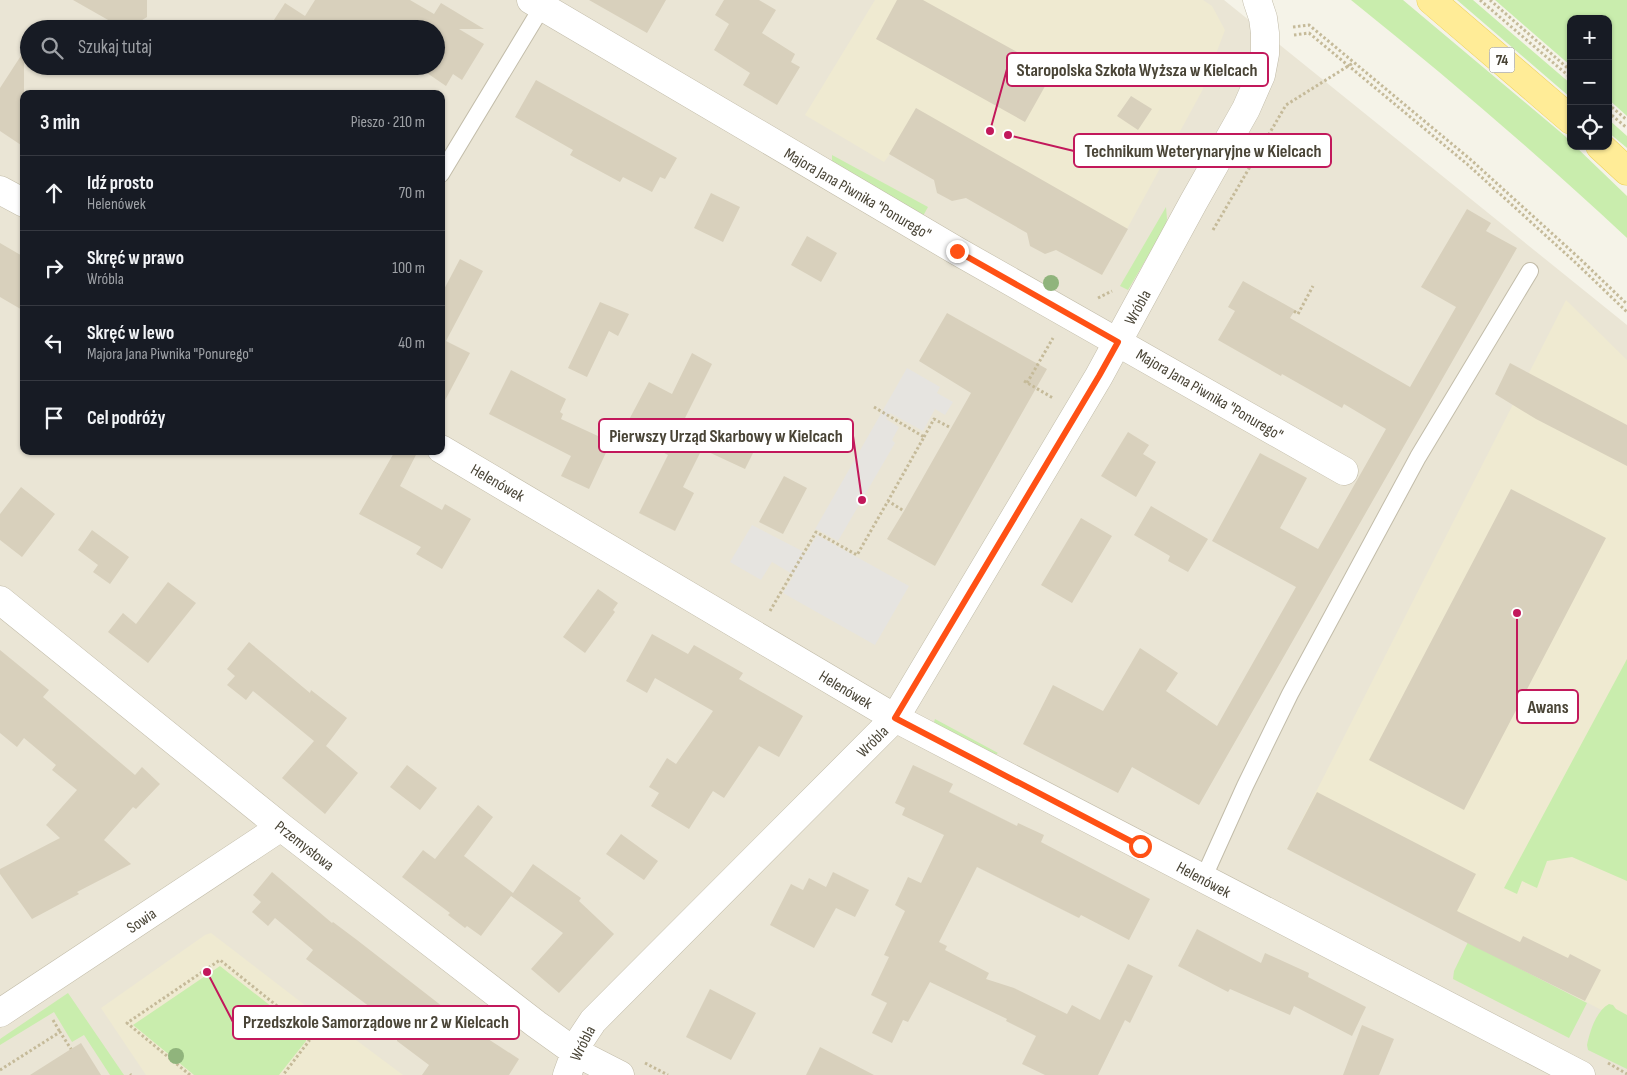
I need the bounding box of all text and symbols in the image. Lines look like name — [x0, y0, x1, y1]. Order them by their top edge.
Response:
map controls — [1567, 15, 1612, 150]
button: + — [1567, 15, 1612, 60]
search box — [20, 20, 445, 75]
icon: search — [38, 34, 66, 62]
text: Szukaj tutaj — [78, 36, 152, 59]
road number: 74 — [1490, 48, 1514, 72]
callout: Staropolska Szkoła Wyższa w Kielcach — [1007, 53, 1268, 86]
text: Staropolska Szkoła Wyższa w Kielcach — [1016, 60, 1258, 81]
button: − — [1567, 60, 1612, 105]
button: locate — [1567, 105, 1612, 150]
text: 3 min — [40, 110, 80, 135]
text: Pieszo · 210 m — [351, 113, 425, 132]
callout: Technikum Weterynaryjne w Kielcach — [1074, 134, 1331, 167]
text: Technikum Weterynaryjne w Kielcach — [1084, 141, 1322, 162]
street label: Majora Jana Piwnika "Ponurego" — [780, 144, 934, 244]
text: Idź prosto — [87, 172, 154, 195]
icon: ahead — [40, 179, 68, 207]
text: 70 m — [399, 184, 425, 203]
text: Helenówek — [87, 195, 146, 214]
route end — [946, 240, 969, 263]
text: Skręć w prawo — [87, 247, 184, 270]
icon: right — [40, 254, 68, 282]
text: 100 m — [392, 259, 425, 278]
text: Wróbla — [87, 270, 124, 289]
street label: Wróbla — [1121, 287, 1156, 329]
text: Skręć w lewo — [87, 322, 174, 345]
icon: left — [40, 329, 68, 357]
text: 40 m — [398, 334, 425, 353]
text: Majora Jana Piwnika "Ponurego" — [87, 345, 254, 364]
street label: Majora Jana Piwnika "Ponurego" — [1132, 345, 1286, 445]
icon: arrive — [40, 404, 68, 432]
text: Cel podróży — [87, 407, 165, 430]
callout: Pierwszy Urząd Skarbowy w Kielcach — [599, 419, 853, 452]
text: Pierwszy Urząd Skarbowy w Kielcach — [609, 426, 843, 447]
street label: Helenówek — [467, 460, 527, 506]
street label: Helenówek — [815, 667, 875, 714]
callout: Awans — [1517, 690, 1578, 723]
text: Awans — [1526, 697, 1569, 718]
street label: Wróbla — [853, 722, 893, 762]
street label: Przemysłowa — [271, 817, 337, 875]
route start — [1129, 835, 1152, 858]
street label: Helenówek — [1173, 858, 1234, 903]
street label: Sowia — [123, 905, 160, 938]
callout: Przedszkole Samorządowe nr 2 w Kielcach — [233, 1006, 519, 1039]
text: Przedszkole Samorządowe nr 2 w Kielcach — [243, 1012, 509, 1033]
street label: Wróbla — [566, 1023, 600, 1064]

